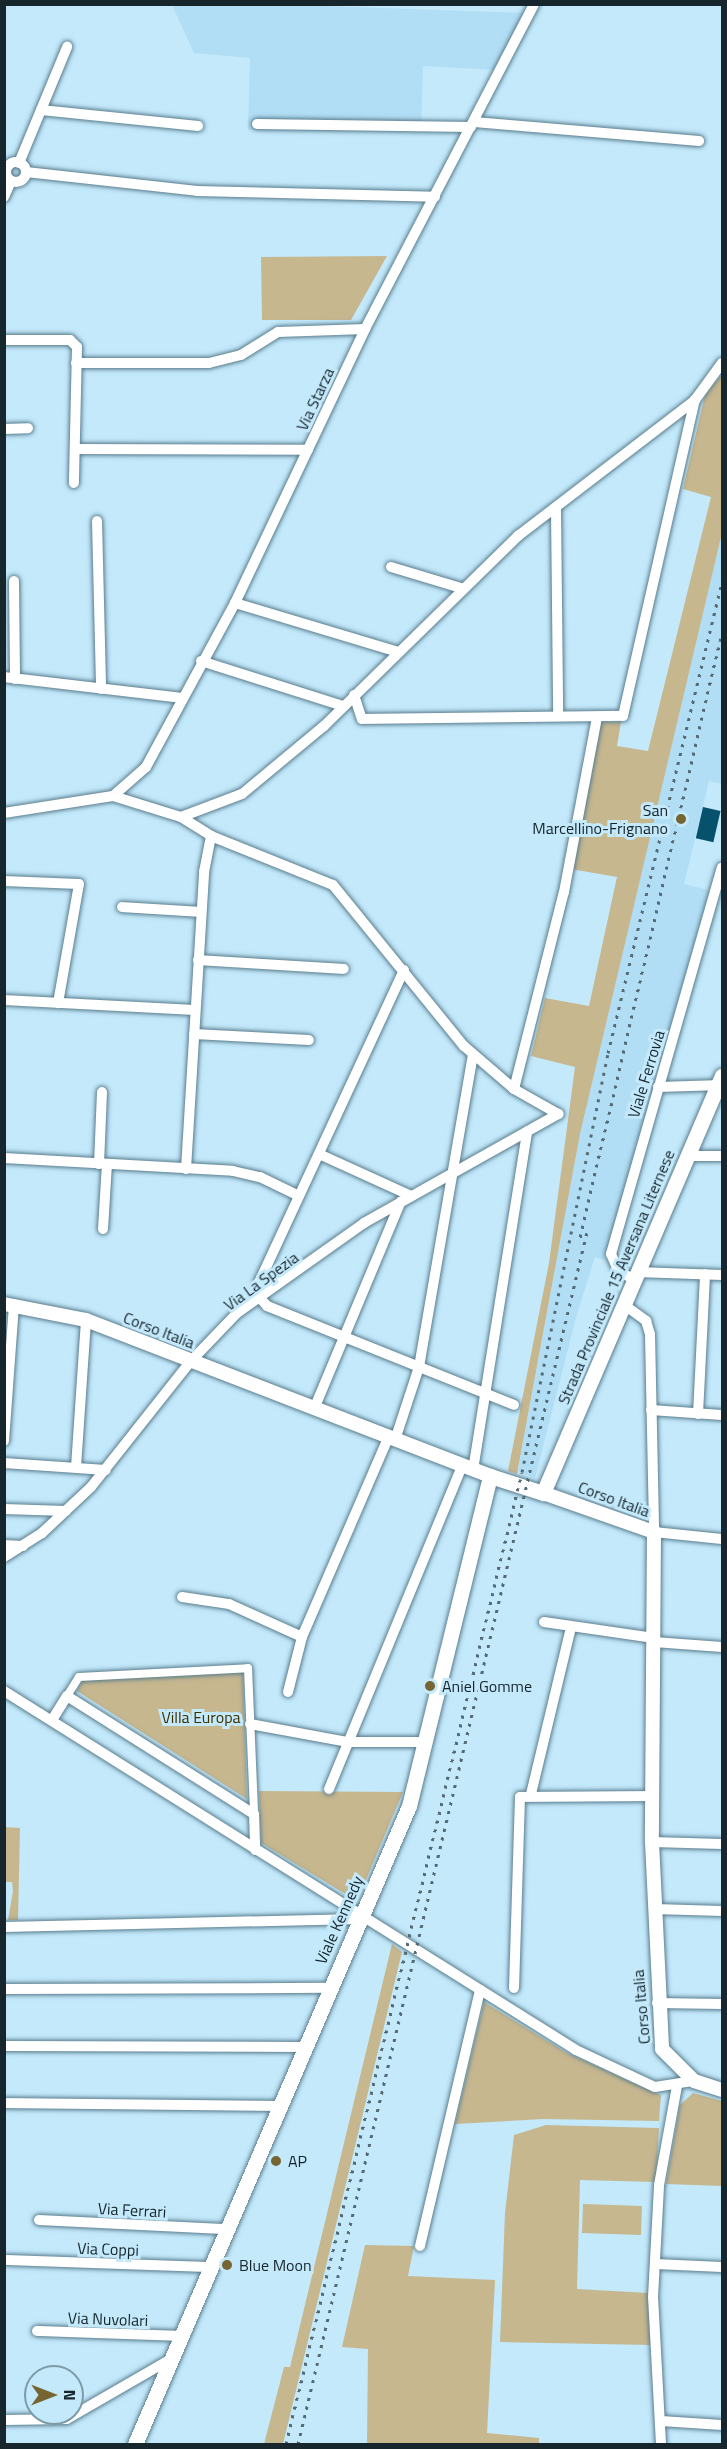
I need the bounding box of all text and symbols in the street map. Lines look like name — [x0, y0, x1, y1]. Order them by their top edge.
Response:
street label: Via Starza — [292, 364, 338, 434]
place label: San Marcellino-Frignano — [532, 800, 668, 838]
marker: San Marcellino-Frignano — [672, 810, 690, 828]
street label: Viale Ferrovia — [624, 1028, 668, 1120]
street label: Strada Provinciale 15 Aversana Liternese — [554, 1147, 678, 1407]
street label: Via La Spezia — [220, 1248, 302, 1314]
street label: Corso Italia — [121, 1308, 197, 1352]
street label: Corso Italia — [576, 1477, 652, 1521]
place label: Aniel Gomme — [442, 1676, 532, 1696]
marker: Aniel Gomme — [423, 1679, 437, 1693]
park label: Villa Europa — [161, 1707, 241, 1727]
street label: Viale Kennedy — [311, 1873, 367, 1967]
street label: Corso Italia — [628, 1969, 654, 2045]
place label: AP — [288, 2151, 307, 2171]
marker: AP — [269, 2154, 283, 2168]
street label: Via Ferrari — [97, 2199, 167, 2221]
street label: Via Coppi — [77, 2238, 139, 2260]
place label: Blue Moon — [239, 2255, 311, 2275]
marker: Blue Moon — [220, 2258, 234, 2272]
street label: Via Nuvolari — [67, 2308, 149, 2330]
north arrow — [24, 2365, 84, 2425]
text: N — [58, 2389, 82, 2401]

